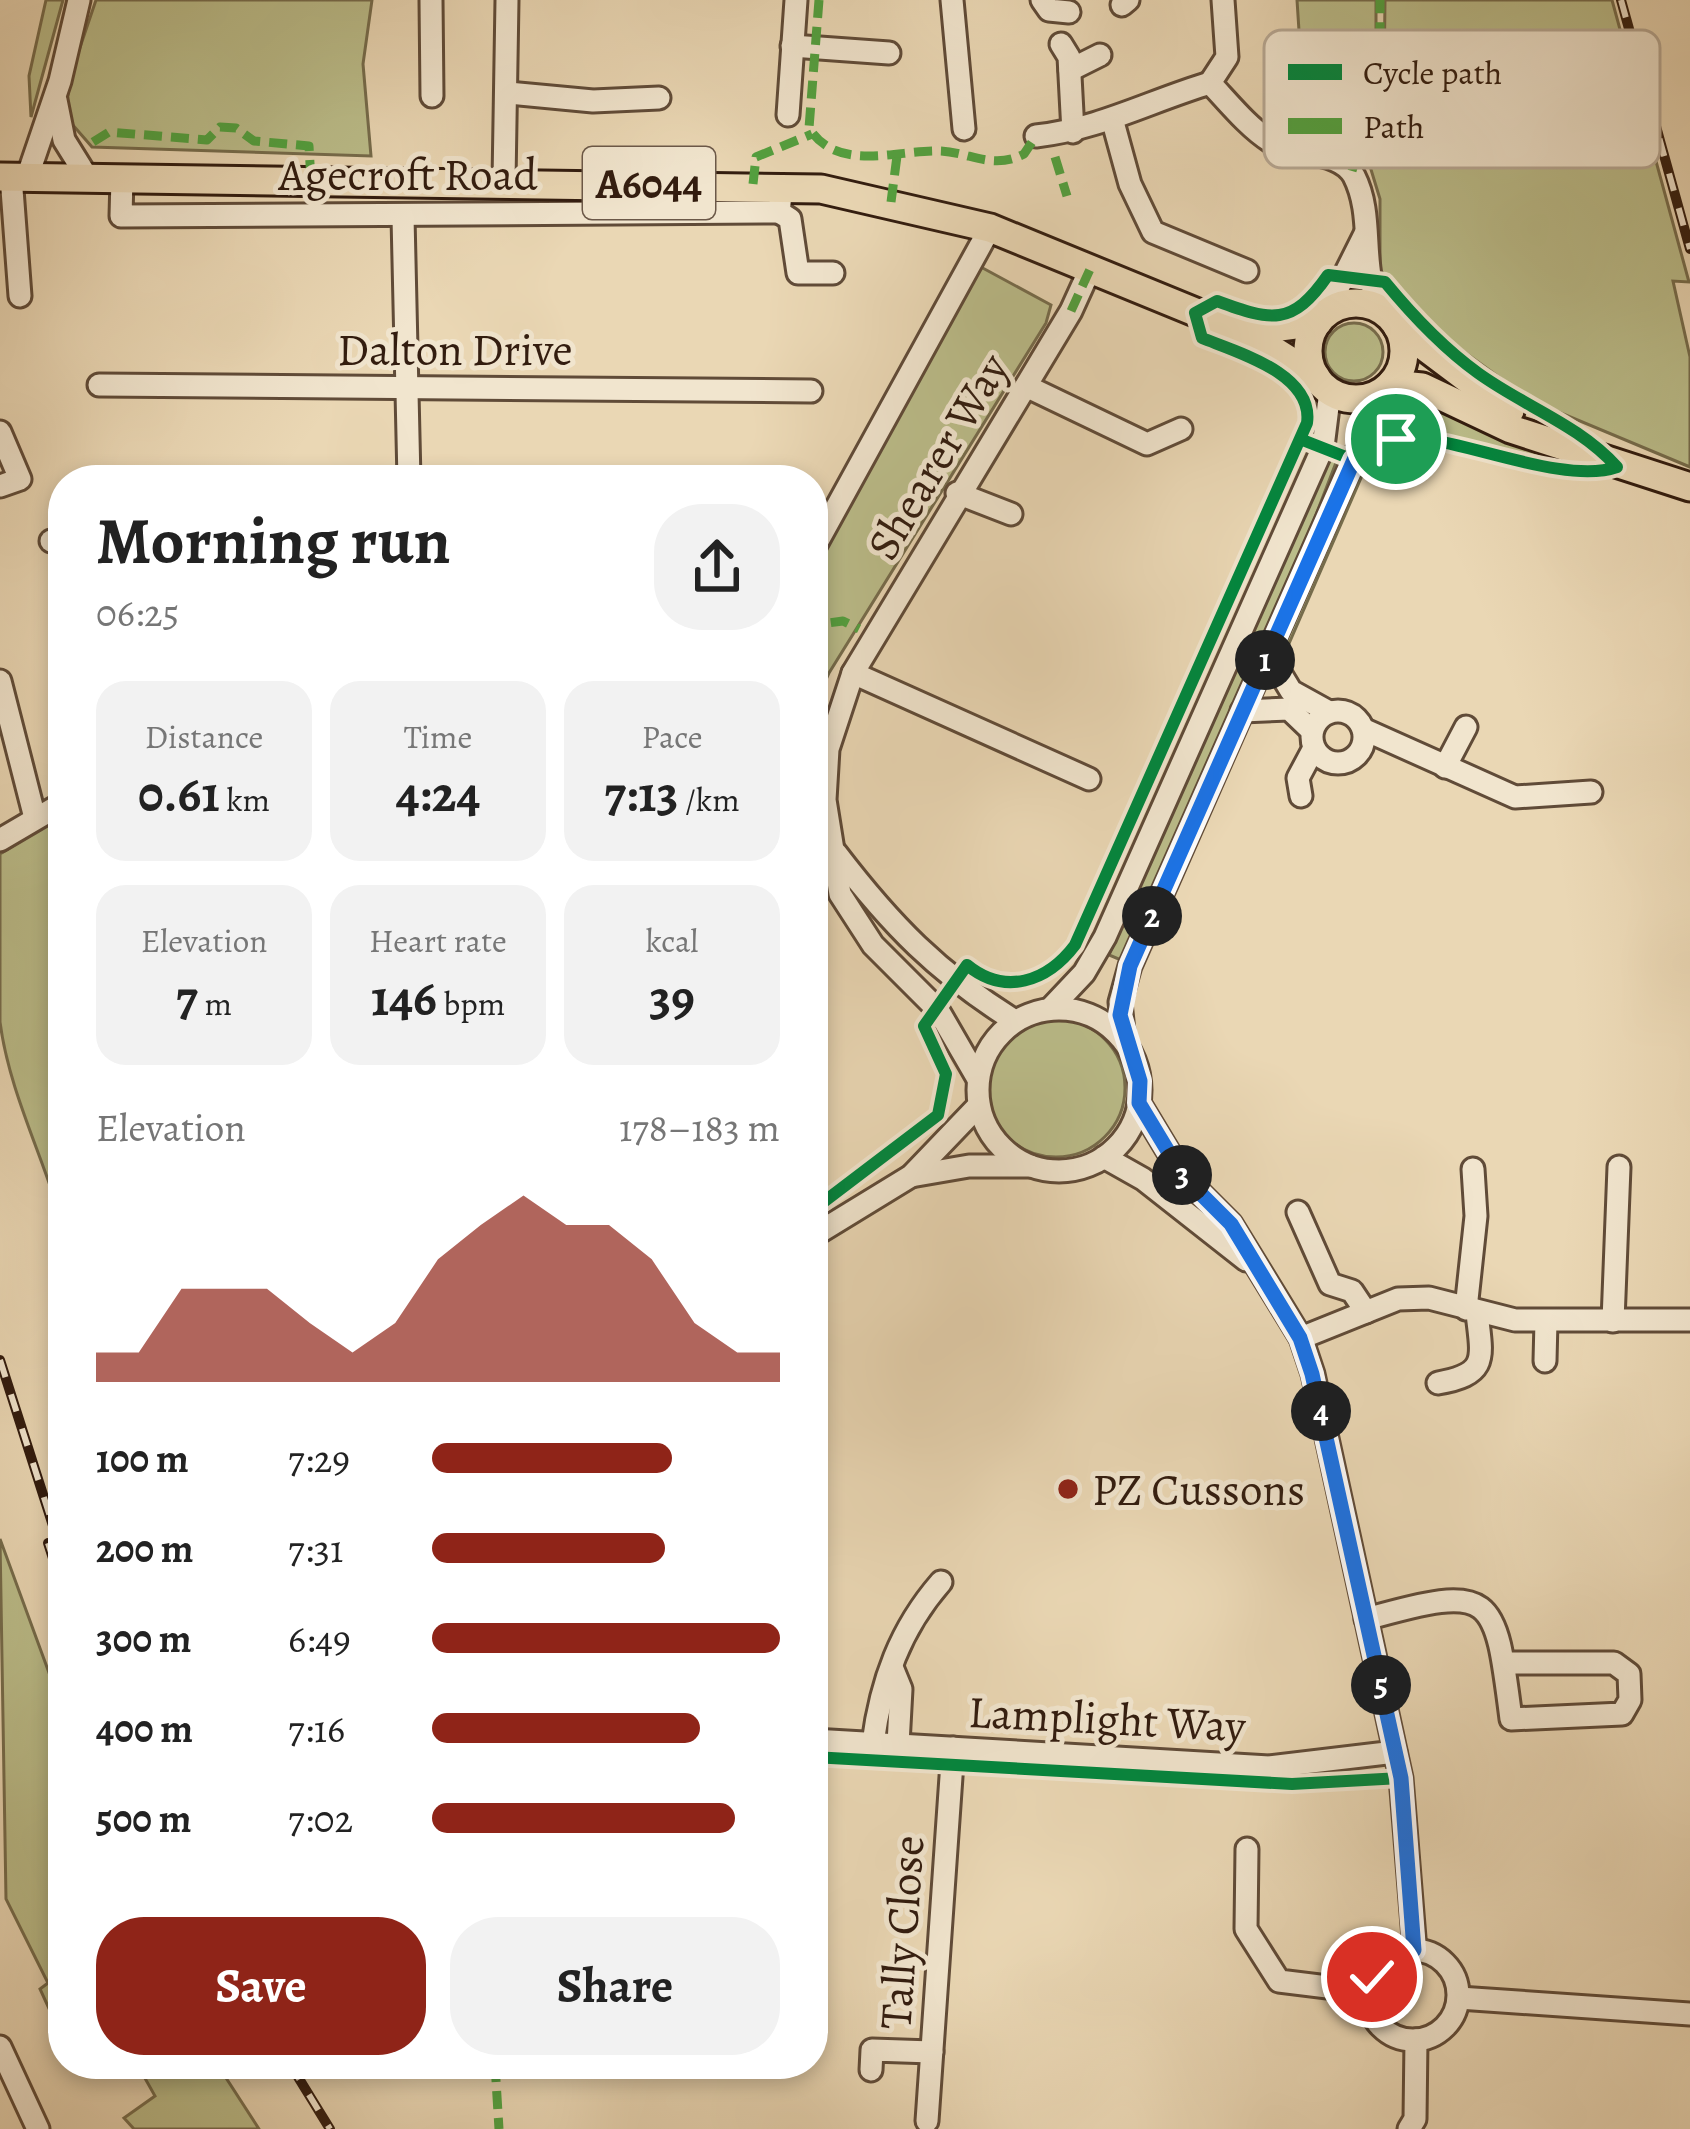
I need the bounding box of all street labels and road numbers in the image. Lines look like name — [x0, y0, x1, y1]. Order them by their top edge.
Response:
street label: Agecroft Road — [277, 144, 538, 206]
road number: A6044 — [583, 147, 715, 219]
street label: Dalton Drive — [337, 319, 573, 381]
street label: Shearer Way — [852, 341, 1024, 571]
street label: Lamplight Way — [967, 1681, 1248, 1757]
street label: Tally Close — [864, 1833, 940, 2031]

